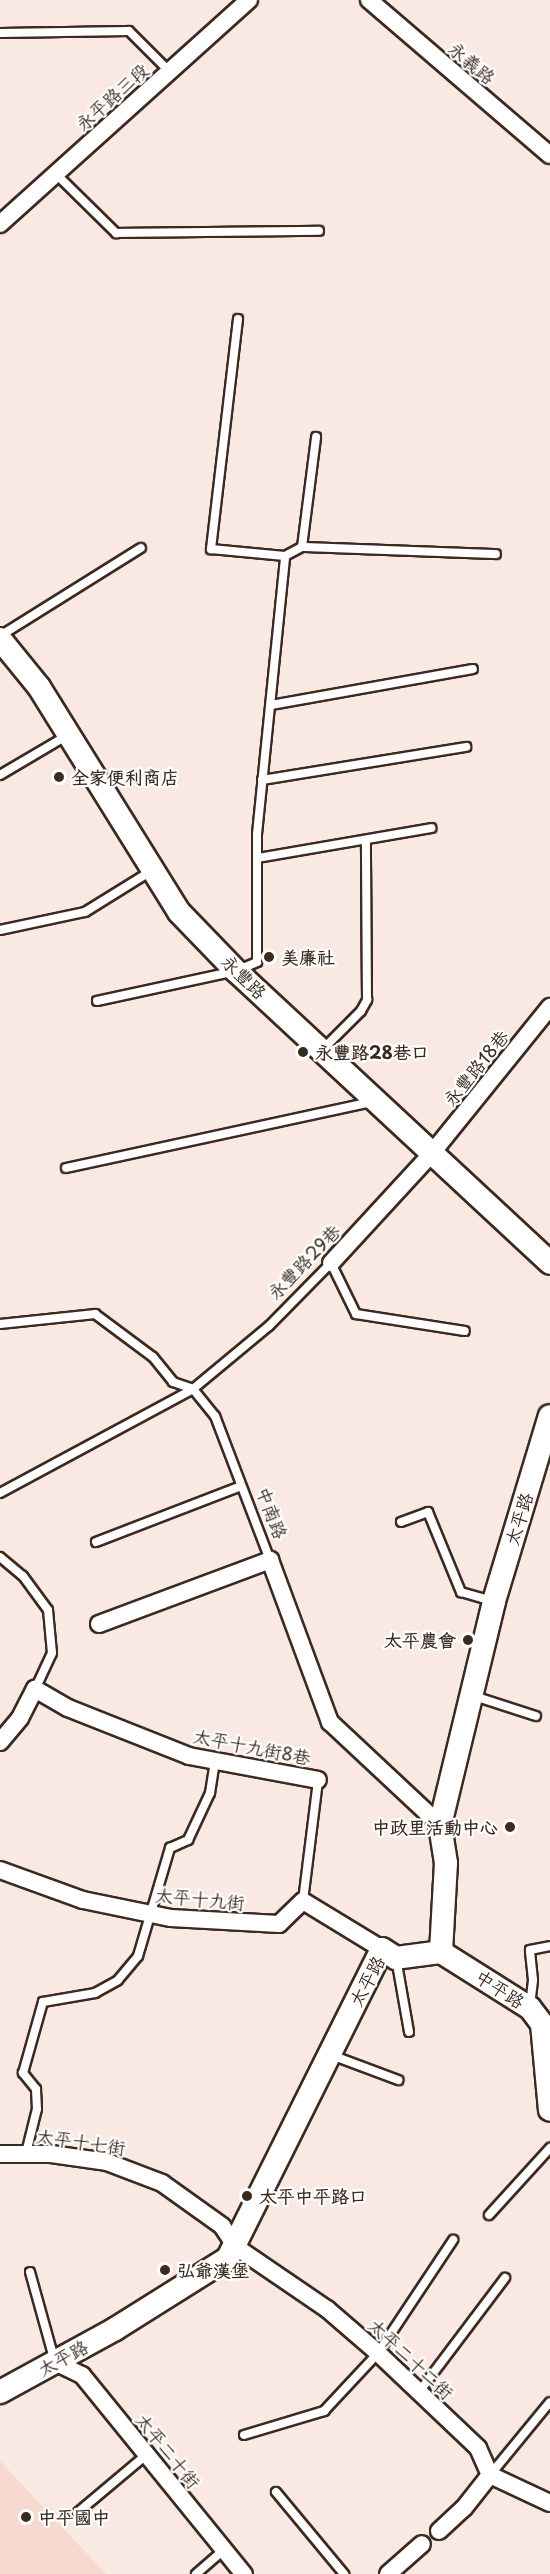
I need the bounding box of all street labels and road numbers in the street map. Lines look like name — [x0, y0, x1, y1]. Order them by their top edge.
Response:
street label: 永義路 — [444, 37, 500, 89]
street label: 永平路三段 — [71, 59, 153, 135]
street label: 永豐路 — [217, 950, 271, 1004]
street label: 永豐路18巷 — [439, 1026, 513, 1110]
street label: 永豐路29巷 — [263, 1220, 345, 1304]
street label: 中南路 — [252, 1484, 292, 1542]
street label: 太平路 — [501, 1490, 537, 1548]
street label: 太平十九街8巷 — [191, 1725, 313, 1769]
street label: 太平十九街 — [154, 1884, 246, 1914]
street label: 太平路 — [345, 1952, 389, 2010]
street label: 中平路 — [471, 1965, 529, 2013]
street label: 太平十七街 — [35, 2125, 127, 2159]
street label: 太平二十二街 — [364, 2314, 458, 2404]
street label: 太平路 — [34, 2335, 92, 2381]
street label: 太平二十街 — [131, 2409, 205, 2493]

